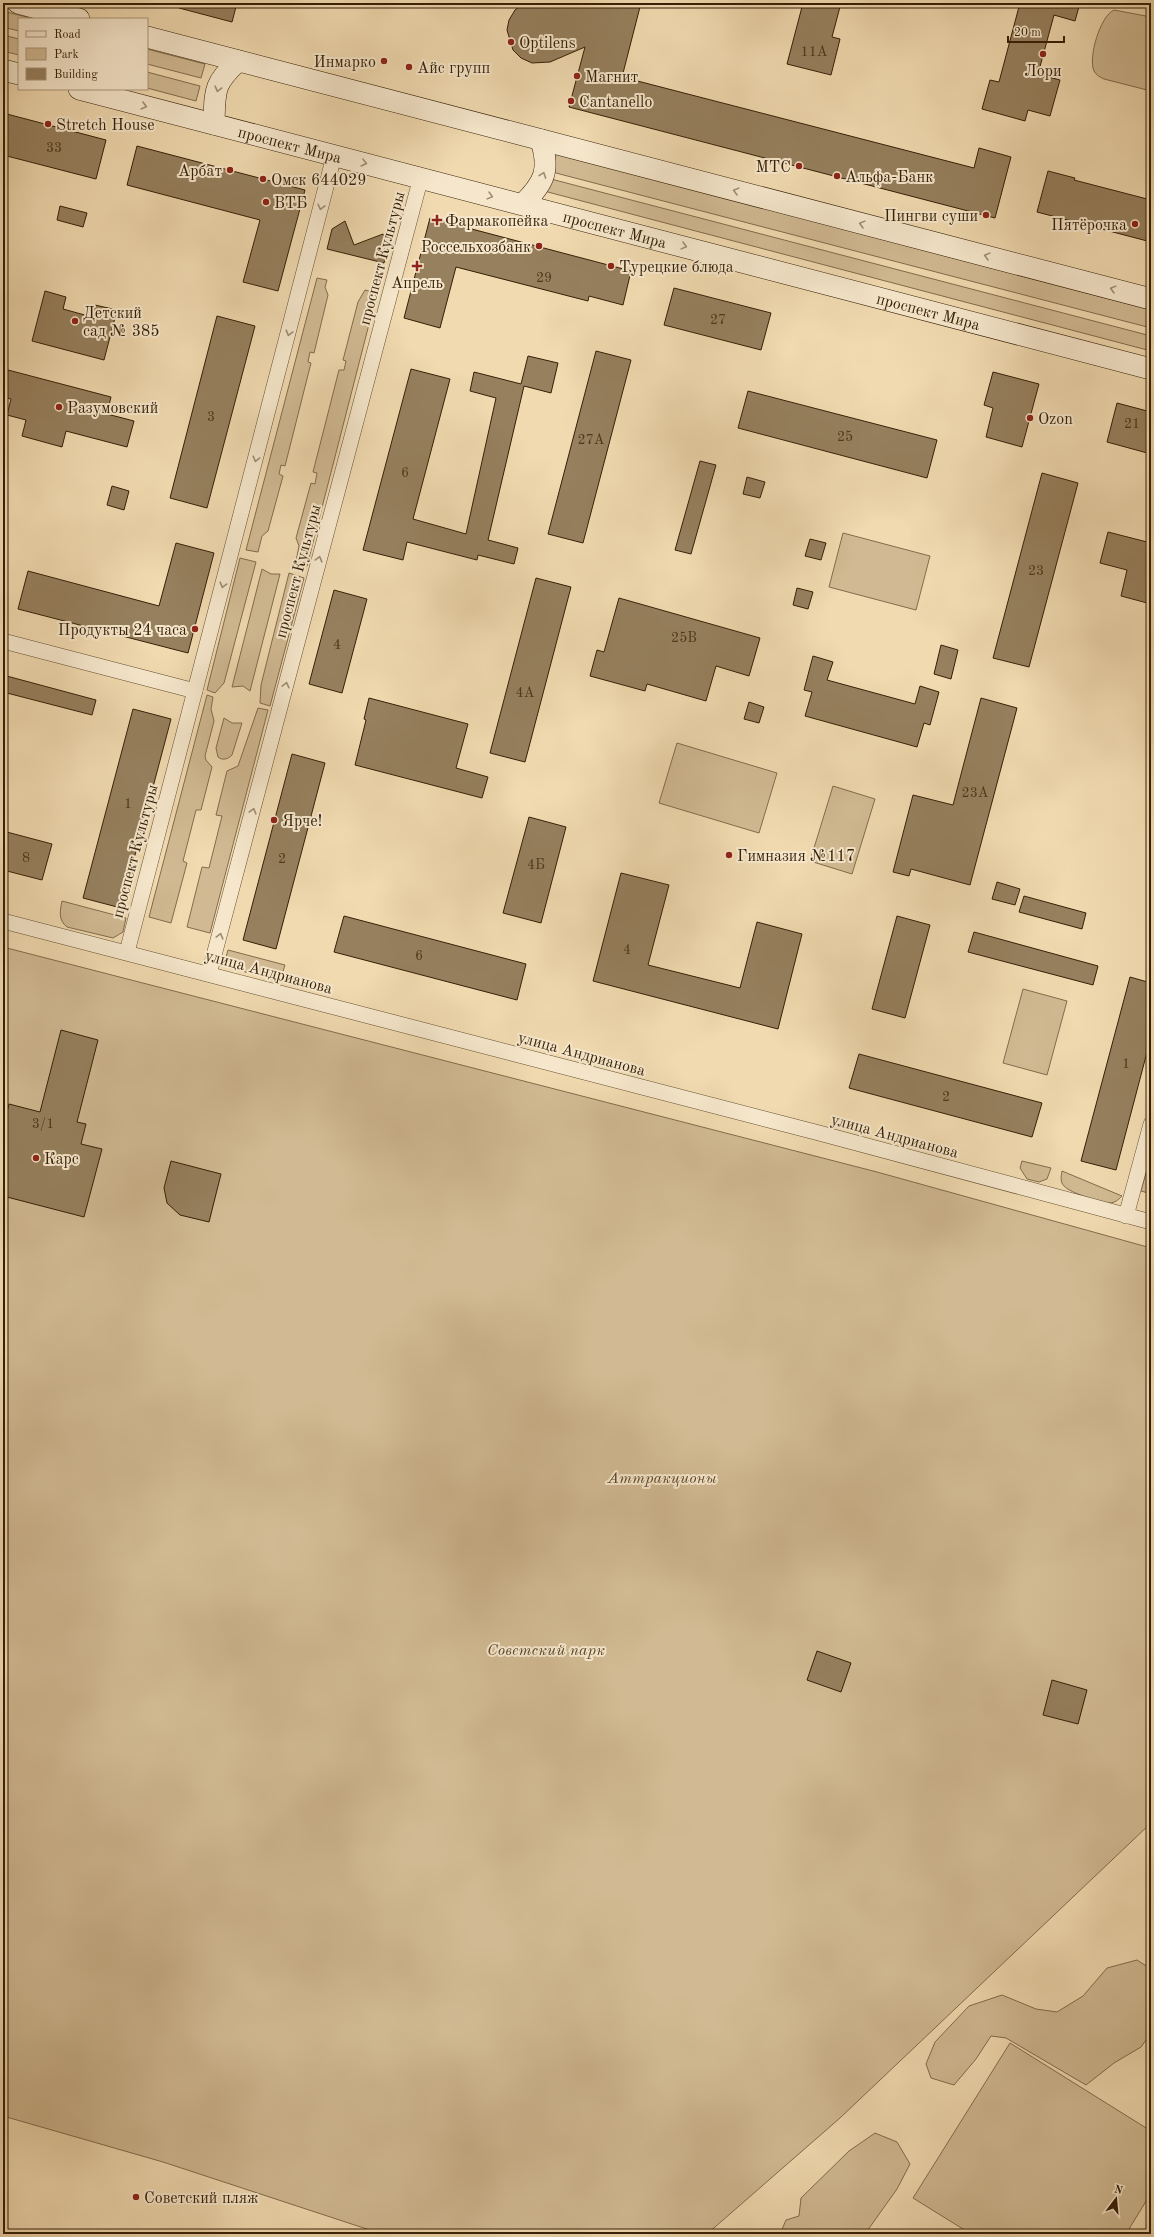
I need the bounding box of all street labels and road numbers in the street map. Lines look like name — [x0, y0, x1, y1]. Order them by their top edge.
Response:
street label: проспект Мира — [236, 125, 343, 167]
street label: проспект Культуры — [357, 190, 408, 327]
street label: проспект Мира — [561, 210, 668, 252]
street label: проспект Мира — [874, 292, 982, 334]
street label: проспект Культуры — [273, 503, 324, 640]
street label: проспект Культуры — [110, 783, 161, 920]
street label: улица Андрианова — [203, 948, 334, 998]
street label: улица Андрианова — [516, 1030, 647, 1080]
street label: улица Андрианова — [829, 1112, 960, 1162]

